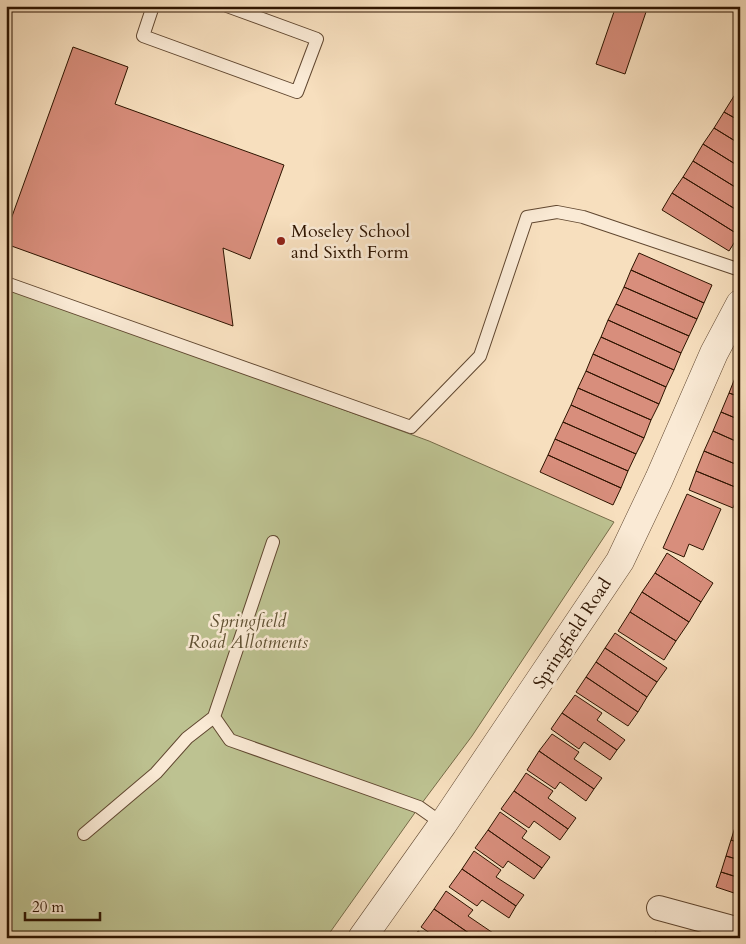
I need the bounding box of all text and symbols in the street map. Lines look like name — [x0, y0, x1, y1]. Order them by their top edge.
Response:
place label: Moseley School and Sixth Form — [291, 219, 411, 265]
marker: Moseley School and Sixth Form — [275, 235, 287, 247]
street label: Springfield Road — [527, 573, 618, 694]
park label: Springfield Road Allotments — [188, 609, 308, 655]
scale bar — [25, 889, 100, 921]
text: 20 m — [32, 897, 64, 917]

